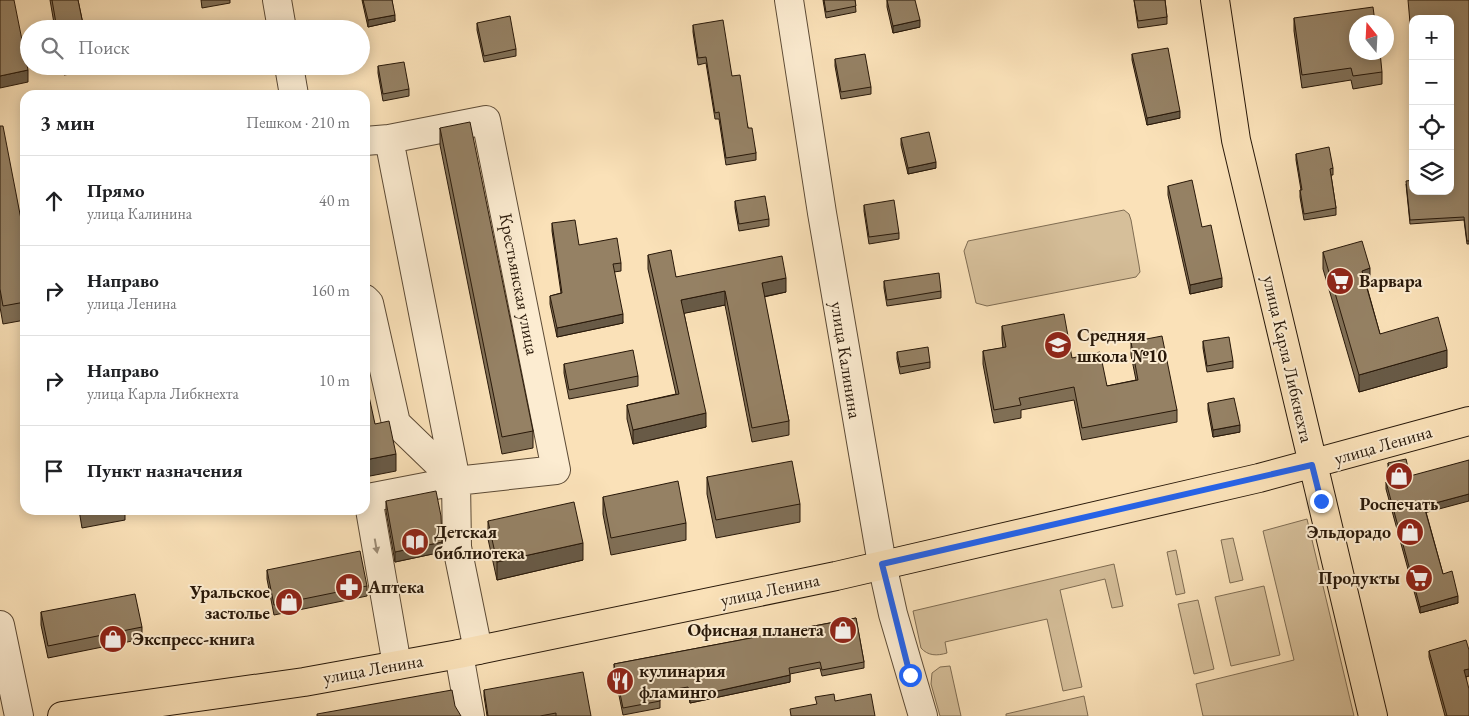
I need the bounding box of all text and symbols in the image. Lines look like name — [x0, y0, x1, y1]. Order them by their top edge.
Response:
north arrow — [1349, 15, 1394, 60]
map controls — [1409, 15, 1454, 195]
button: + — [1409, 15, 1454, 60]
search box — [20, 20, 370, 75]
icon: search — [38, 34, 66, 62]
text: Поиск — [78, 35, 130, 60]
button: − — [1409, 60, 1454, 105]
button: locate — [1409, 105, 1454, 150]
text: 3 мин — [40, 109, 95, 136]
text: Пешком · 210 m — [246, 112, 350, 133]
button: layers — [1409, 150, 1454, 195]
text: Прямо — [87, 178, 145, 203]
icon: ahead — [40, 187, 68, 215]
text: 40 m — [319, 190, 350, 211]
text: улица Калинина — [87, 203, 192, 224]
street label: Крестьянская улица — [494, 211, 545, 357]
supermarket icon: Варвара — [1325, 266, 1355, 296]
text: Направо — [87, 268, 159, 293]
place label: Варвара — [1359, 269, 1423, 292]
street label: улица Карла Либкнехта — [1258, 273, 1319, 446]
icon: right — [40, 277, 68, 305]
text: 160 m — [311, 280, 350, 301]
text: улица Ленина — [87, 293, 177, 314]
street label: улица Калинина — [826, 300, 867, 421]
place label: Средняя школа №10 — [1077, 323, 1168, 367]
school or university icon: Средняя школа №10 — [1043, 330, 1073, 360]
text: Направо — [87, 358, 159, 383]
icon: right — [40, 367, 68, 395]
text: 10 m — [319, 370, 350, 391]
text: улица Карла Либкнехта — [87, 383, 239, 404]
street label: улица Ленина — [1331, 419, 1435, 469]
icon: arrive — [40, 457, 68, 485]
text: Пункт назначения — [87, 458, 243, 483]
shop icon: Роспечать — [1384, 461, 1414, 491]
route end — [1310, 490, 1333, 513]
place label: Роспечать — [1360, 492, 1438, 515]
shop icon: Эльдорадо — [1395, 517, 1425, 547]
place label: Детская библиотека — [434, 520, 525, 564]
place label: Эльдорадо — [1307, 520, 1391, 543]
library icon: Детская библиотека — [400, 527, 430, 557]
one-way arrow — [372, 538, 380, 554]
supermarket icon: Продукты — [1404, 563, 1434, 593]
place label: Продукты — [1318, 566, 1400, 589]
street label: улица Ленина — [718, 568, 822, 611]
pharmacy icon: Аптека — [334, 572, 364, 602]
place label: Аптека — [367, 575, 424, 598]
place label: Уральское застолье — [189, 580, 270, 624]
shop icon: Уральское застолье — [274, 587, 304, 617]
shop icon: Офисная планета — [828, 615, 858, 645]
place label: Офисная планета — [687, 618, 824, 641]
shop icon: Экспресс-книга — [98, 624, 128, 654]
place label: Экспресс-книга — [132, 627, 255, 650]
street label: улица Ленина — [321, 648, 425, 689]
place label: кулинария фламинго — [639, 659, 726, 703]
route start — [899, 664, 922, 687]
restaurant icon: кулинария фламинго — [605, 666, 635, 696]

